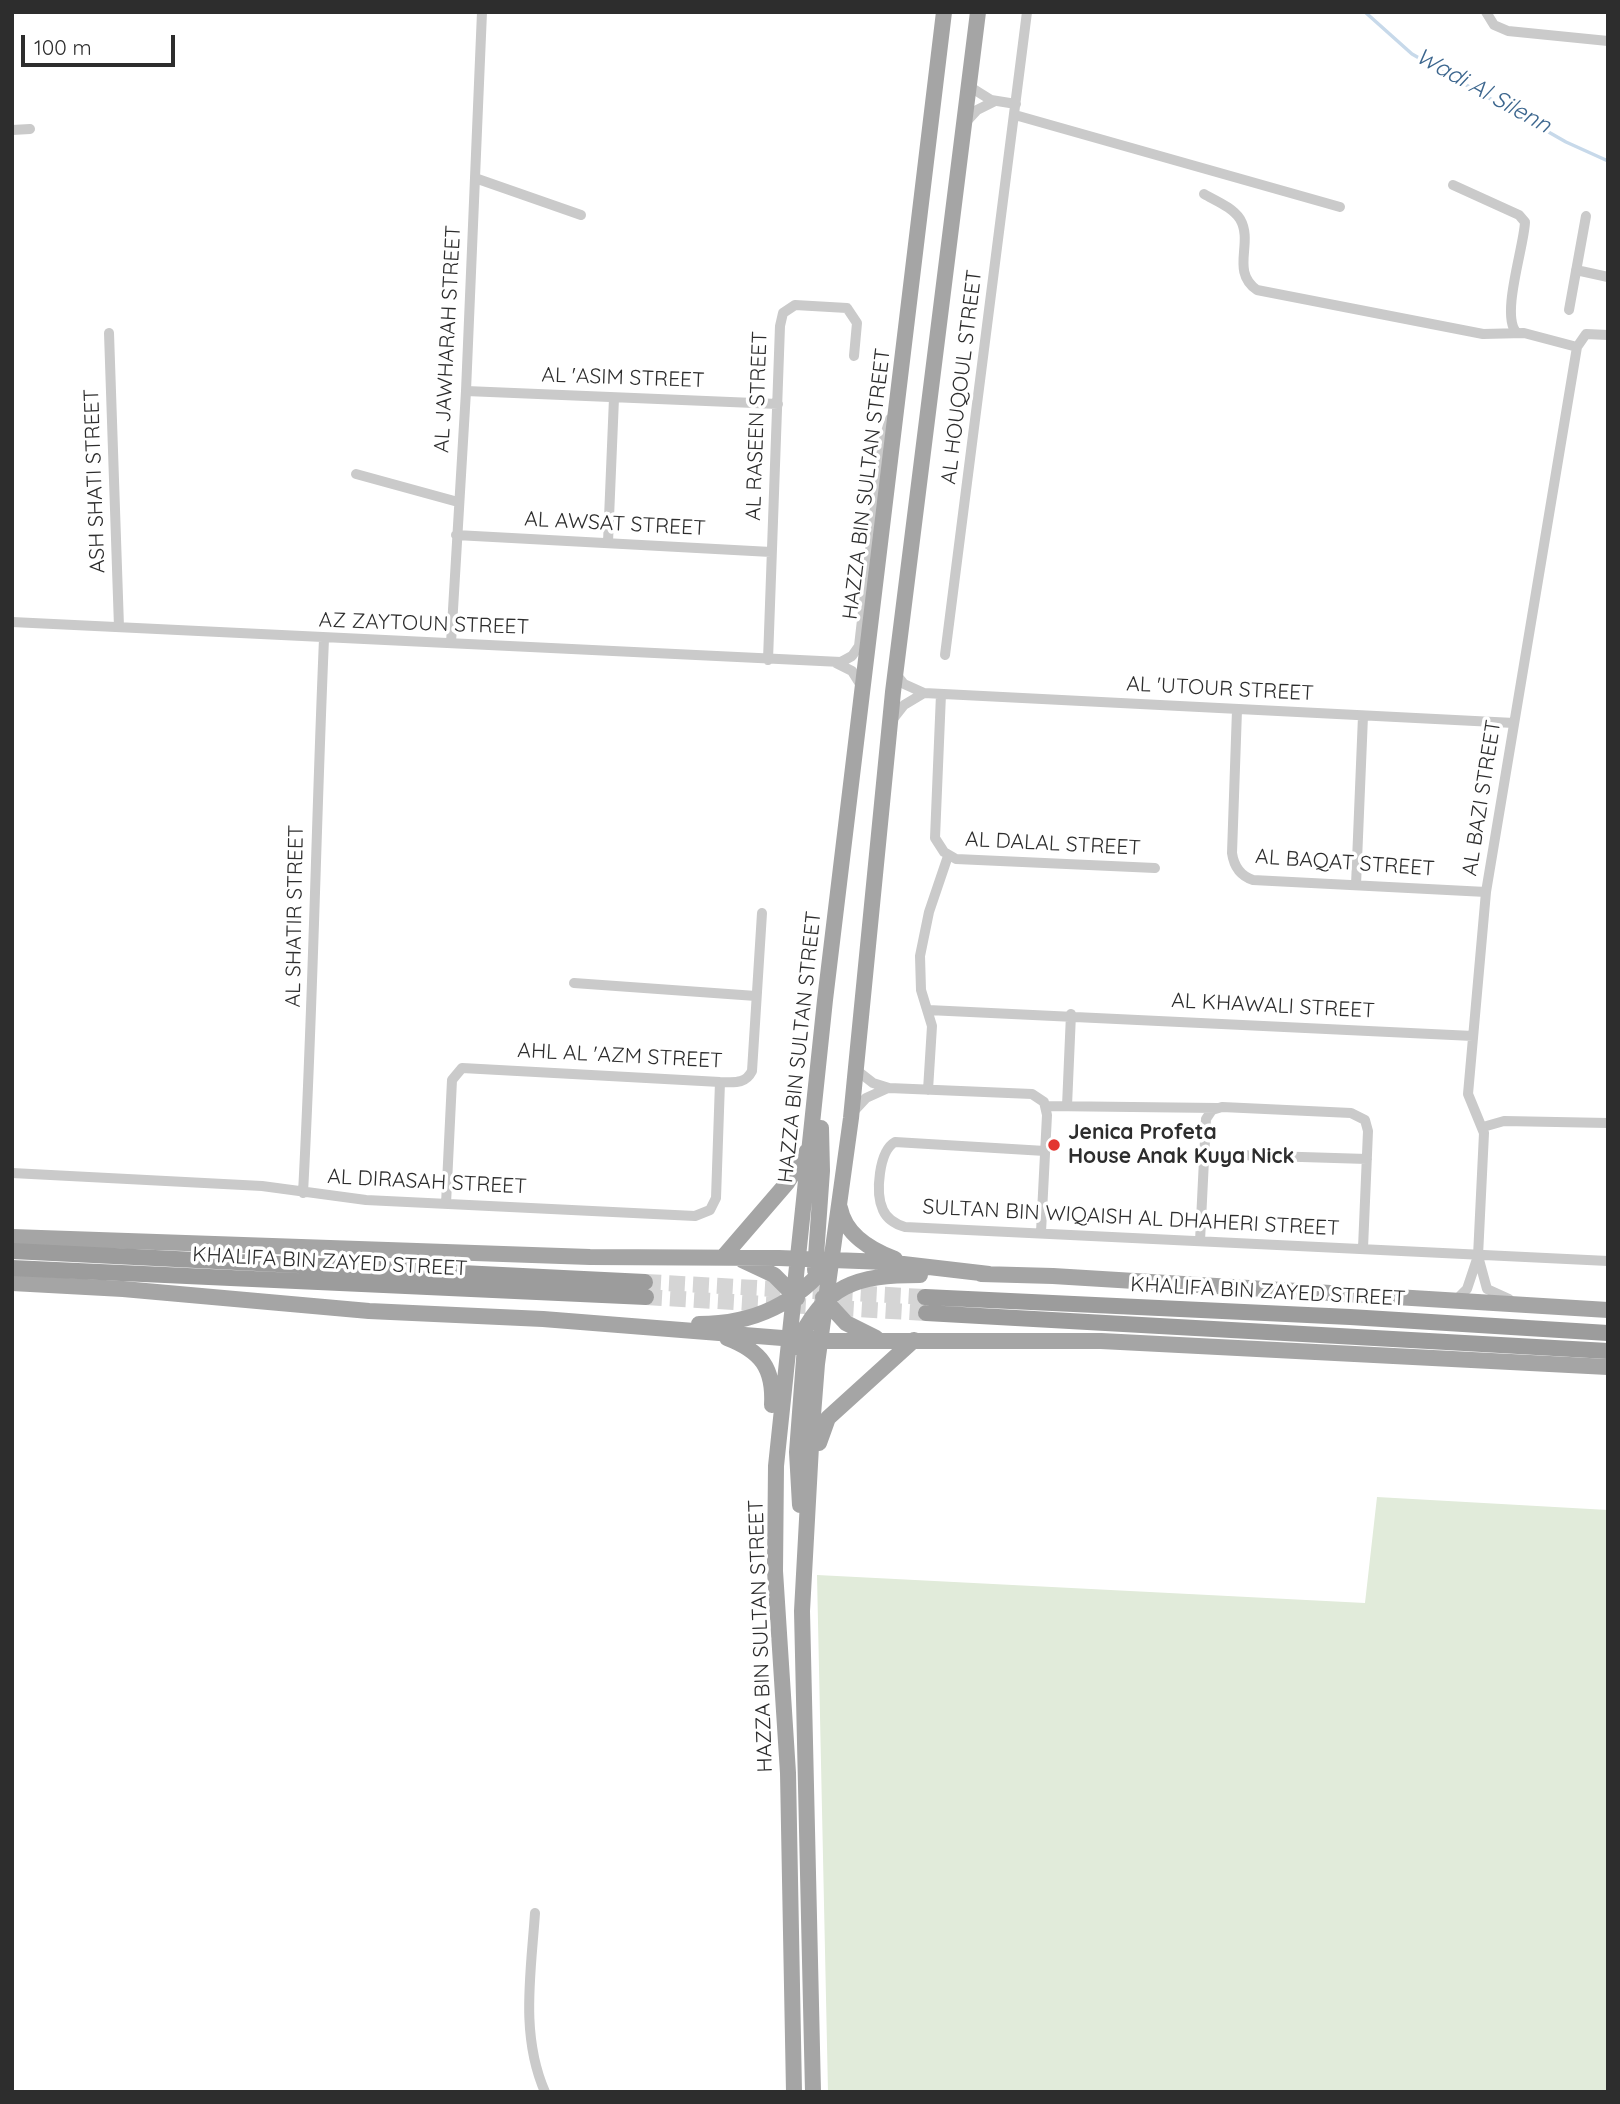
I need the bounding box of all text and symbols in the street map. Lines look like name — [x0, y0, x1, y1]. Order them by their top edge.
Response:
scale bar — [24, 21, 178, 65]
text: 100 m — [34, 34, 92, 60]
water label: Wadi Al Silenn — [1411, 43, 1555, 139]
street label: AL JAWHARAH STREET — [429, 225, 467, 453]
street label: AL HOUQOUL STREET — [936, 268, 988, 486]
street label: AL RASEEN STREET — [741, 331, 773, 521]
street label: HAZZA BIN SULTAN STREET — [838, 347, 896, 621]
street label: AL 'ASIM STREET — [541, 363, 705, 393]
street label: ASH SHATI STREET — [79, 388, 111, 574]
street label: AL AWSAT STREET — [524, 507, 706, 541]
street label: AZ ZAYTOUN STREET — [318, 608, 530, 640]
street label: AL 'UTOUR STREET — [1126, 672, 1314, 706]
street label: AL BAZI STREET — [1457, 718, 1507, 878]
street label: AL SHATIR STREET — [281, 824, 309, 1008]
street label: AL DALAL STREET — [965, 827, 1141, 861]
street label: AL BAQAT STREET — [1254, 844, 1436, 882]
street label: HAZZA BIN SULTAN STREET — [773, 910, 827, 1184]
street label: AL KHAWALI STREET — [1171, 988, 1375, 1024]
street label: AHL AL 'AZM STREET — [517, 1038, 723, 1074]
place label: Jenica Profeta House Anak Kuya Nick — [1068, 1120, 1294, 1170]
marker: Jenica Profeta House Anak Kuya Nick — [1046, 1137, 1062, 1153]
street label: AL DIRASAH STREET — [327, 1164, 527, 1200]
street label: SULTAN BIN WIQAISH AL DHAHERI STREET — [922, 1194, 1340, 1242]
street label: KHALIFA BIN ZAYED STREET — [192, 1242, 468, 1282]
street label: KHALIFA BIN ZAYED STREET — [1130, 1272, 1406, 1312]
street label: HAZZA BIN SULTAN STREET — [744, 1499, 778, 1773]

